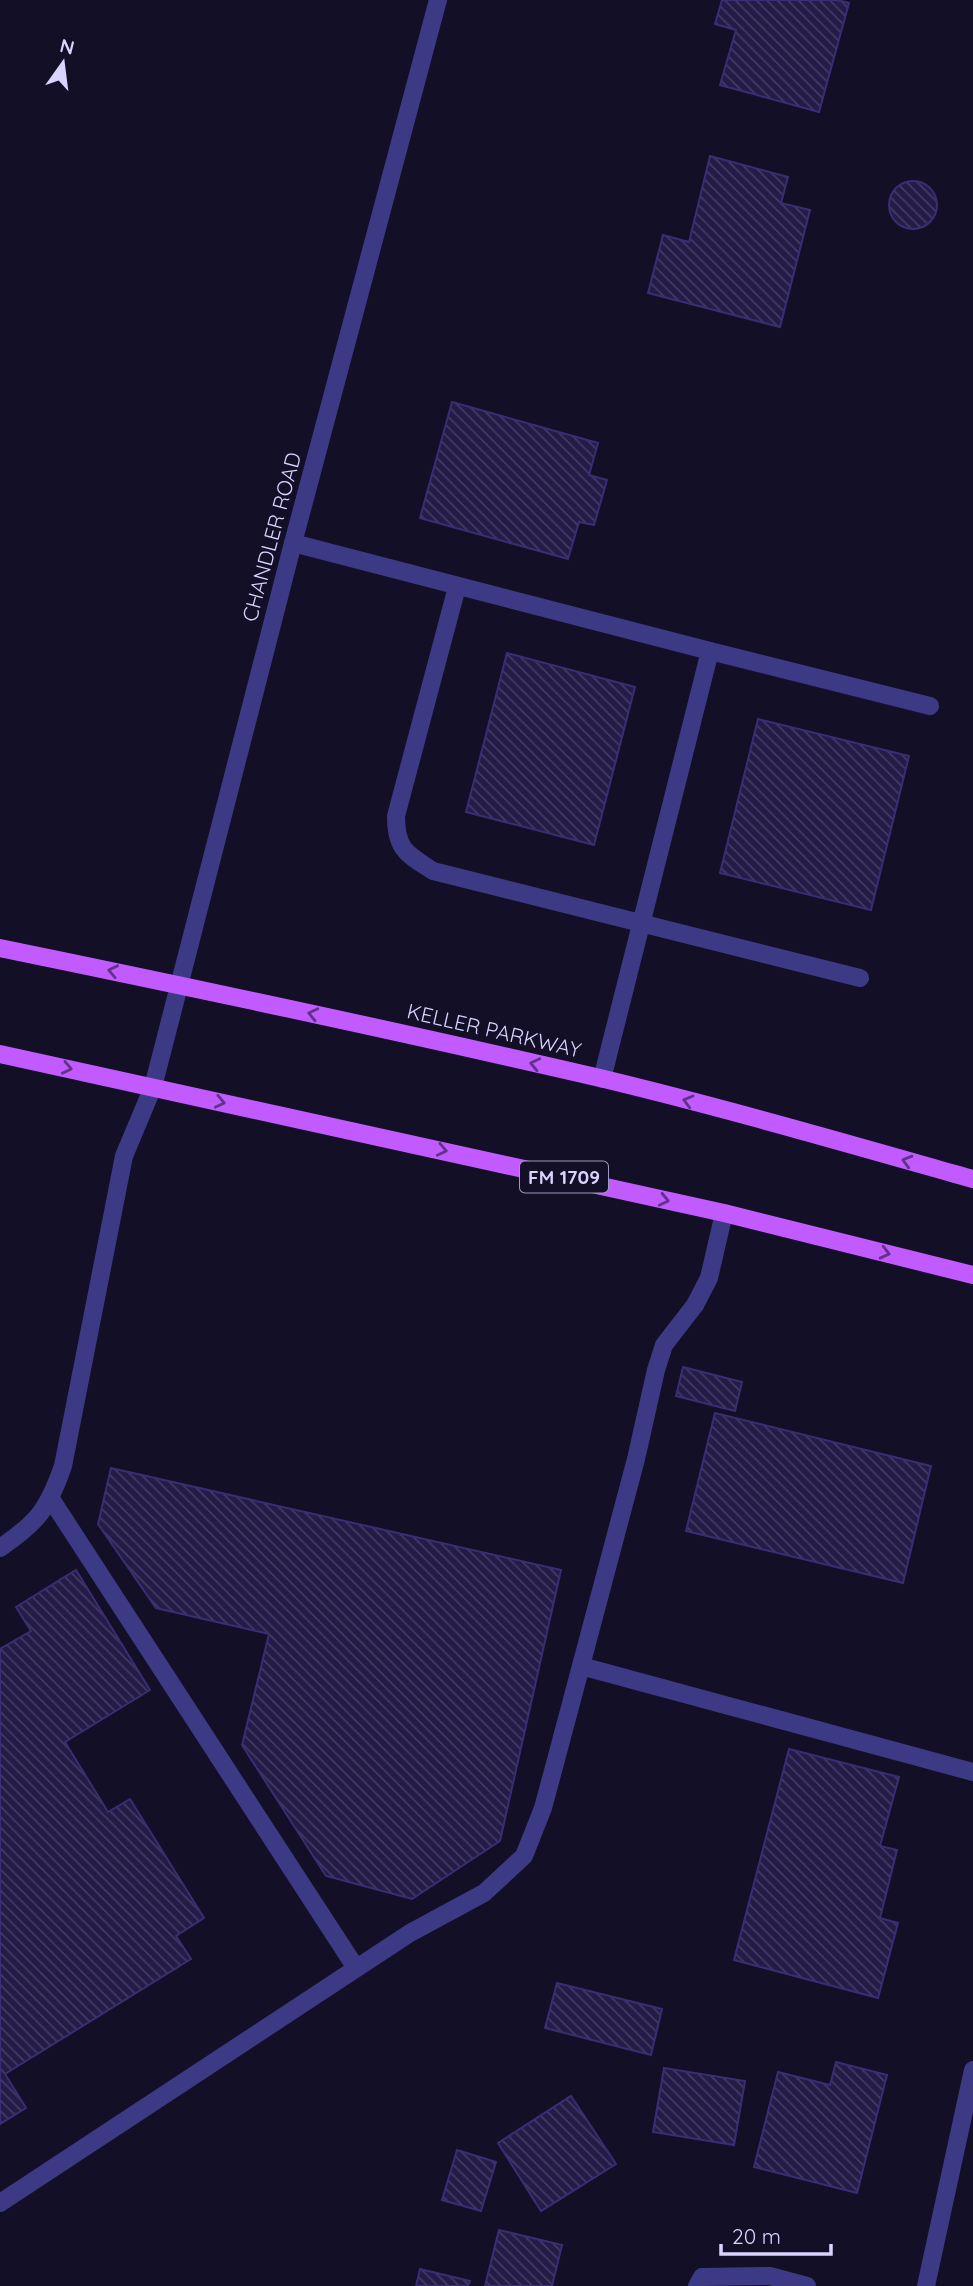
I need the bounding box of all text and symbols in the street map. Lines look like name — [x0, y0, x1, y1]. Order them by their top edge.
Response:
north arrow — [28, 28, 98, 98]
text: N — [57, 33, 77, 60]
street label: CHANDLER ROAD — [236, 449, 306, 624]
one-way arrow — [107, 964, 119, 979]
street label: KELLER PARKWAY — [405, 997, 584, 1063]
one-way arrow — [307, 1008, 319, 1023]
one-way arrow — [529, 1058, 541, 1072]
one-way arrow — [61, 1060, 73, 1075]
one-way arrow — [214, 1093, 226, 1108]
one-way arrow — [682, 1095, 694, 1109]
one-way arrow — [436, 1141, 448, 1156]
one-way arrow — [902, 1154, 914, 1169]
road number: FM 1709 — [520, 1162, 608, 1192]
one-way arrow — [658, 1191, 670, 1206]
one-way arrow — [879, 1245, 891, 1259]
scale bar — [721, 2212, 831, 2256]
text: 20 m — [732, 2223, 781, 2249]

